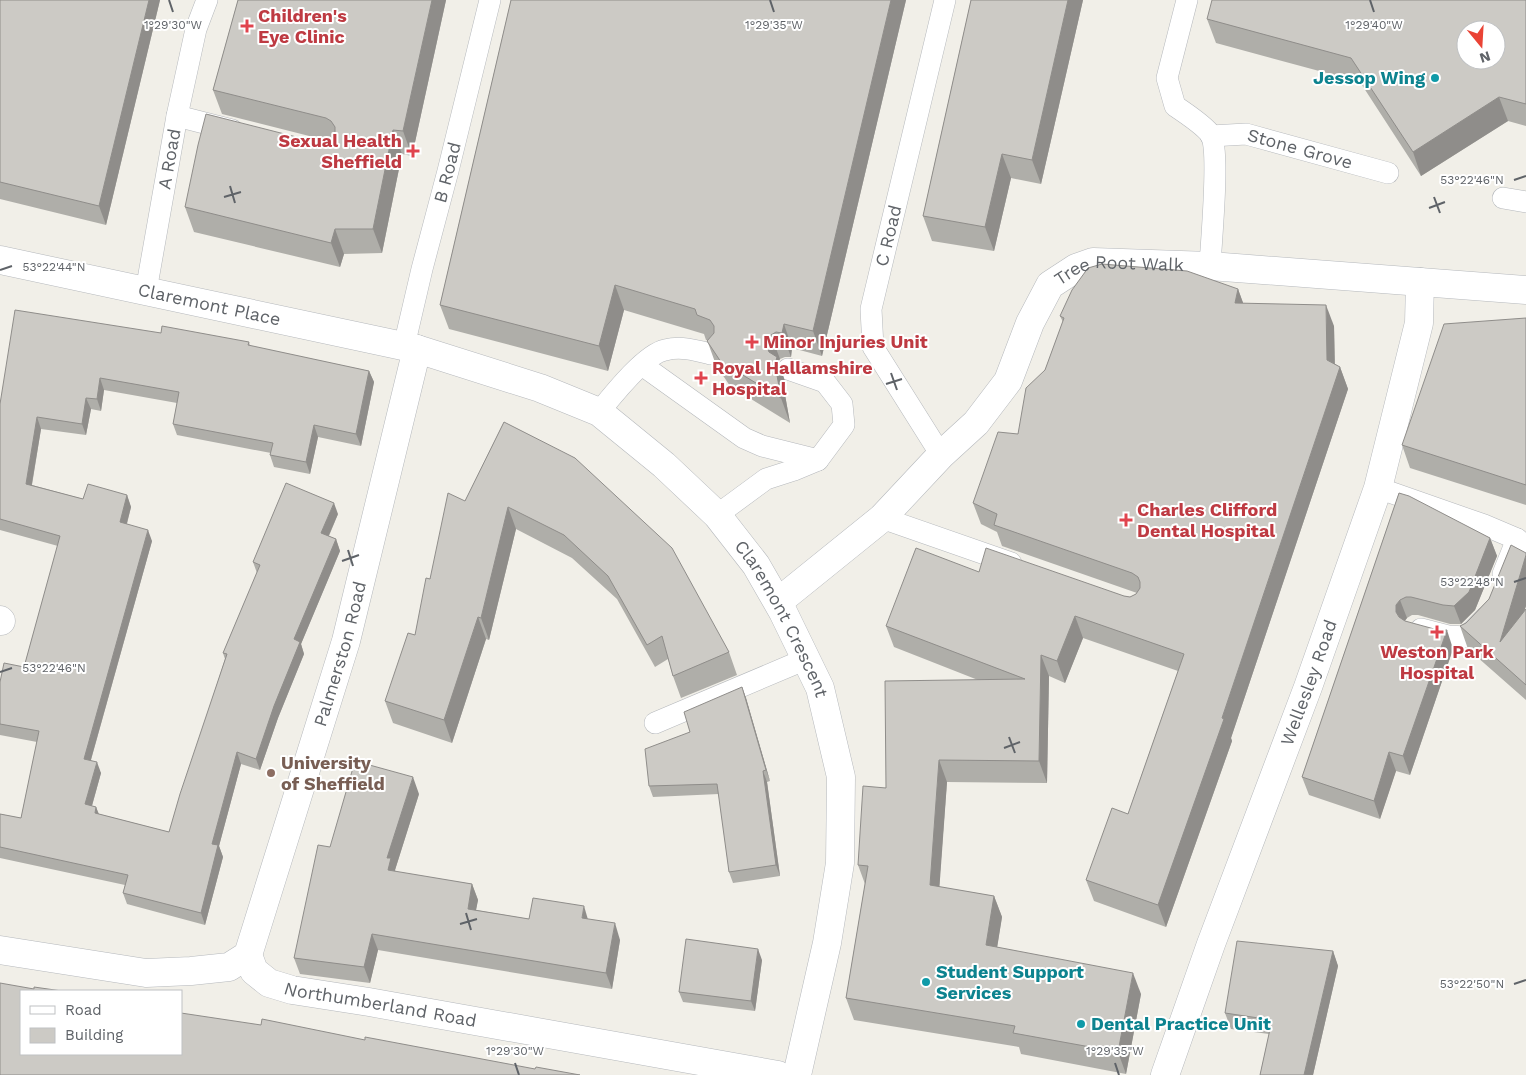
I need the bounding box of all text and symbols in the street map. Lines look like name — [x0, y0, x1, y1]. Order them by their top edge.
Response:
place label: Children's Eye Clinic — [258, 5, 347, 47]
text: 1°29'30"W — [144, 18, 203, 32]
text: 1°29'35"W — [745, 18, 803, 32]
text: 1°29'40"W — [1345, 18, 1403, 32]
marker: Children's Eye Clinic — [240, 19, 254, 33]
north arrow — [1456, 20, 1506, 70]
text: N — [1478, 48, 1492, 67]
place label: Jessop Wing — [1313, 67, 1426, 88]
marker: Jessop Wing — [1429, 72, 1441, 84]
street label: Stone Grove — [1245, 124, 1355, 173]
street label: A Road — [153, 127, 185, 191]
place label: Sexual Health Sheffield — [279, 130, 402, 172]
street label: B Road — [429, 140, 465, 205]
marker: Sexual Health Sheffield — [406, 144, 420, 158]
text: 53°22'46"N — [1440, 173, 1504, 187]
street label: C Road — [871, 203, 906, 268]
street label: Tree Root Walk — [1050, 251, 1184, 289]
text: 53°22'44"N — [23, 260, 85, 274]
street label: Claremont Place — [136, 279, 283, 330]
place label: Minor Injuries Unit — [763, 331, 928, 352]
marker: Minor Injuries Unit — [745, 335, 759, 349]
place label: Royal Hallamshire Hospital — [712, 357, 873, 399]
marker: Royal Hallamshire Hospital — [694, 371, 708, 385]
place label: Charles Clifford Dental Hospital — [1137, 499, 1277, 541]
marker: Charles Clifford Dental Hospital — [1119, 513, 1133, 527]
street label: Claremont Crescent — [731, 536, 833, 700]
text: 53°22'48"N — [1440, 575, 1504, 589]
street label: Palmerston Road — [309, 579, 370, 729]
street label: Wellesley Road — [1276, 617, 1341, 748]
marker: Weston Park Hospital — [1430, 625, 1444, 639]
place label: Weston Park Hospital — [1380, 641, 1494, 683]
text: 53°22'46"N — [22, 661, 86, 675]
place label: University of Sheffield — [281, 752, 385, 794]
marker: University of Sheffield — [265, 767, 277, 779]
place label: Student Support Services — [936, 961, 1084, 1003]
marker: Student Support Services — [920, 976, 932, 988]
street label: Northumberland Road — [282, 977, 478, 1031]
text: 53°22'50"N — [1440, 977, 1504, 991]
legend — [20, 990, 182, 1055]
text: Road — [65, 1001, 102, 1019]
place label: Dental Practice Unit — [1091, 1013, 1271, 1034]
marker: Dental Practice Unit — [1075, 1018, 1087, 1030]
text: Building — [65, 1026, 123, 1044]
text: 1°29'30"W — [486, 1044, 545, 1058]
text: 1°29'35"W — [1086, 1044, 1144, 1058]

